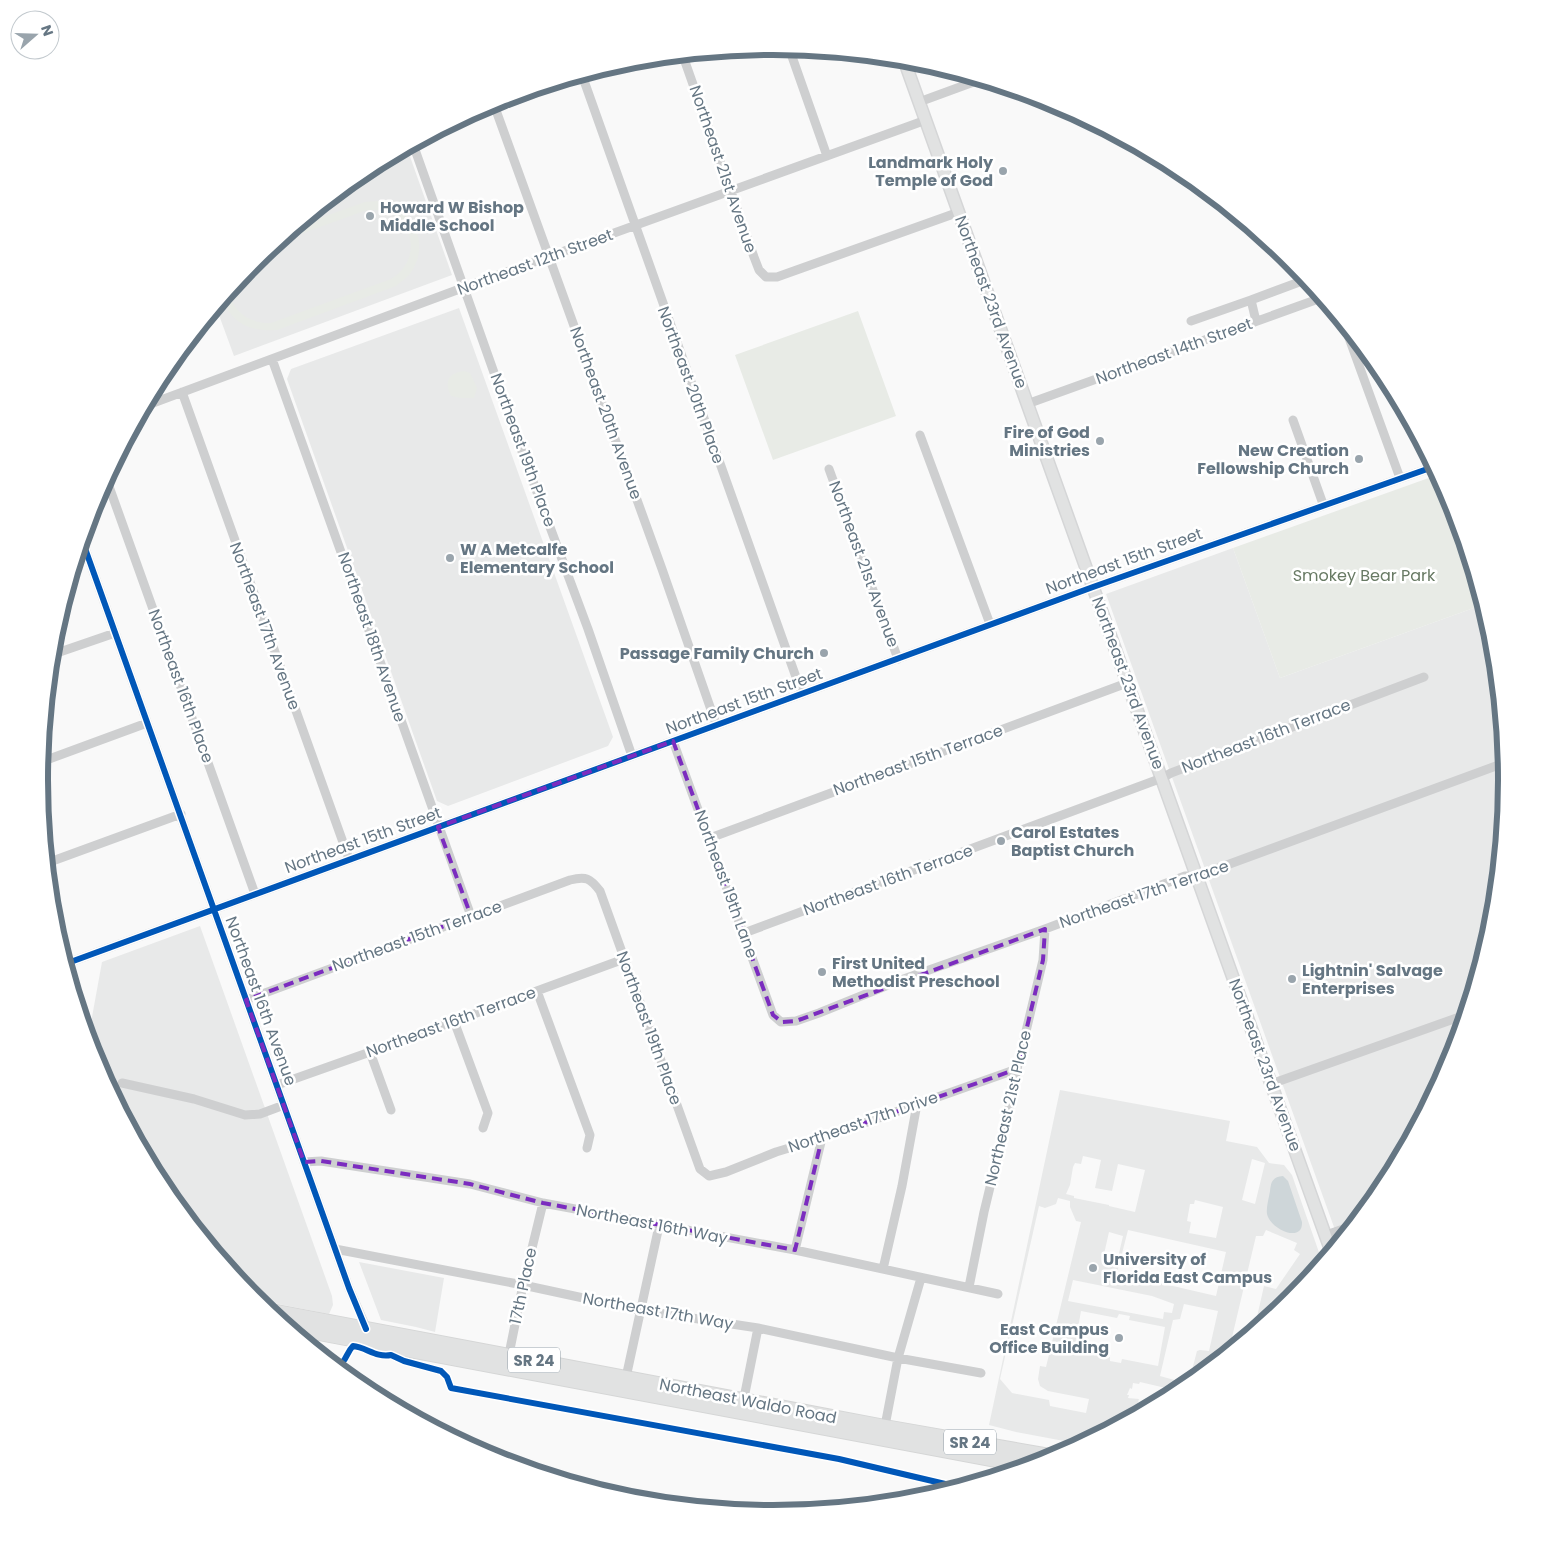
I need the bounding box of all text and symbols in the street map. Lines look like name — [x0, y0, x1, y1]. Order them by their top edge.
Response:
north arrow — [10, 10, 60, 60]
text: N — [36, 22, 58, 39]
street label: Northeast 21st Avenue — [684, 82, 762, 256]
place label: Landmark Holy Temple of God — [868, 151, 994, 192]
marker: Landmark Holy Temple of God — [997, 165, 1009, 177]
place label: Howard W Bishop Middle School — [380, 196, 524, 237]
marker: Howard W Bishop Middle School — [364, 210, 376, 222]
street label: Northeast 23rd Avenue — [949, 212, 1033, 392]
street label: Northeast 12th Street — [454, 223, 616, 301]
street label: Northeast 20th Place — [652, 303, 730, 467]
street label: Northeast 14th Street — [1093, 312, 1256, 390]
street label: Northeast 20th Avenue — [564, 323, 648, 503]
street label: Northeast 19th Place — [485, 370, 562, 530]
place label: Fire of God Ministries — [1004, 421, 1090, 462]
marker: Fire of God Ministries — [1094, 435, 1106, 447]
place label: New Creation Fellowship Church — [1197, 439, 1349, 480]
marker: New Creation Fellowship Church — [1353, 453, 1365, 465]
street label: Northeast 21st Avenue — [823, 478, 905, 650]
street label: Northeast 15th Street — [1043, 522, 1206, 600]
place label: W A Metcalfe Elementary School — [460, 538, 614, 579]
street label: Northeast 17th Avenue — [224, 539, 306, 713]
street label: Northeast 18th Avenue — [332, 549, 412, 725]
marker: W A Metcalfe Elementary School — [444, 552, 456, 564]
park label: Smokey Bear Park — [1293, 564, 1436, 587]
street label: Northeast 23rd Avenue — [1086, 593, 1170, 773]
street label: Northeast 16th Place — [142, 606, 220, 766]
place label: Passage Family Church — [620, 642, 814, 665]
marker: Passage Family Church — [818, 647, 830, 659]
street label: Northeast 15th Street — [663, 662, 826, 740]
street label: Northeast 16th Terrace — [1178, 693, 1354, 779]
street label: Northeast 15th Terrace — [830, 719, 1006, 801]
street label: Northeast 15th Street — [282, 801, 445, 879]
street label: Northeast 19th Lane — [688, 807, 764, 961]
place label: Carol Estates Baptist Church — [1011, 821, 1134, 862]
marker: Carol Estates Baptist Church — [995, 835, 1007, 847]
street label: Northeast 16th Terrace — [800, 839, 976, 921]
street label: Northeast 17th Terrace — [1056, 854, 1232, 934]
street label: Northeast 15th Terrace — [329, 895, 505, 977]
street label: Northeast 16th Avenue — [220, 913, 302, 1089]
street label: Northeast 19th Place — [611, 948, 688, 1108]
place label: First United Methodist Preschool — [832, 952, 1000, 993]
place label: Lightnin' Salvage Enterprises — [1302, 959, 1443, 1000]
marker: First United Methodist Preschool — [816, 966, 828, 978]
marker: Lightnin' Salvage Enterprises — [1286, 973, 1298, 985]
street label: Northeast 23rd Avenue — [1223, 975, 1307, 1155]
street label: Northeast 16th Terrace — [363, 981, 539, 1063]
street label: Northeast 21st Place — [979, 1028, 1037, 1188]
street label: Northeast 17th Drive — [785, 1086, 941, 1158]
street label: Northeast 16th Way — [574, 1198, 730, 1250]
street label: 17th Place — [504, 1245, 542, 1326]
place label: University of Florida East Campus — [1103, 1248, 1272, 1289]
marker: University of Florida East Campus — [1087, 1262, 1099, 1274]
street label: Northeast 17th Way — [581, 1286, 735, 1336]
place label: East Campus Office Building — [989, 1318, 1109, 1359]
marker: East Campus Office Building — [1113, 1332, 1125, 1344]
road number: SR 24 — [508, 1348, 560, 1372]
street label: Northeast Waldo Road — [657, 1373, 839, 1429]
road number: SR 24 — [944, 1430, 996, 1454]

